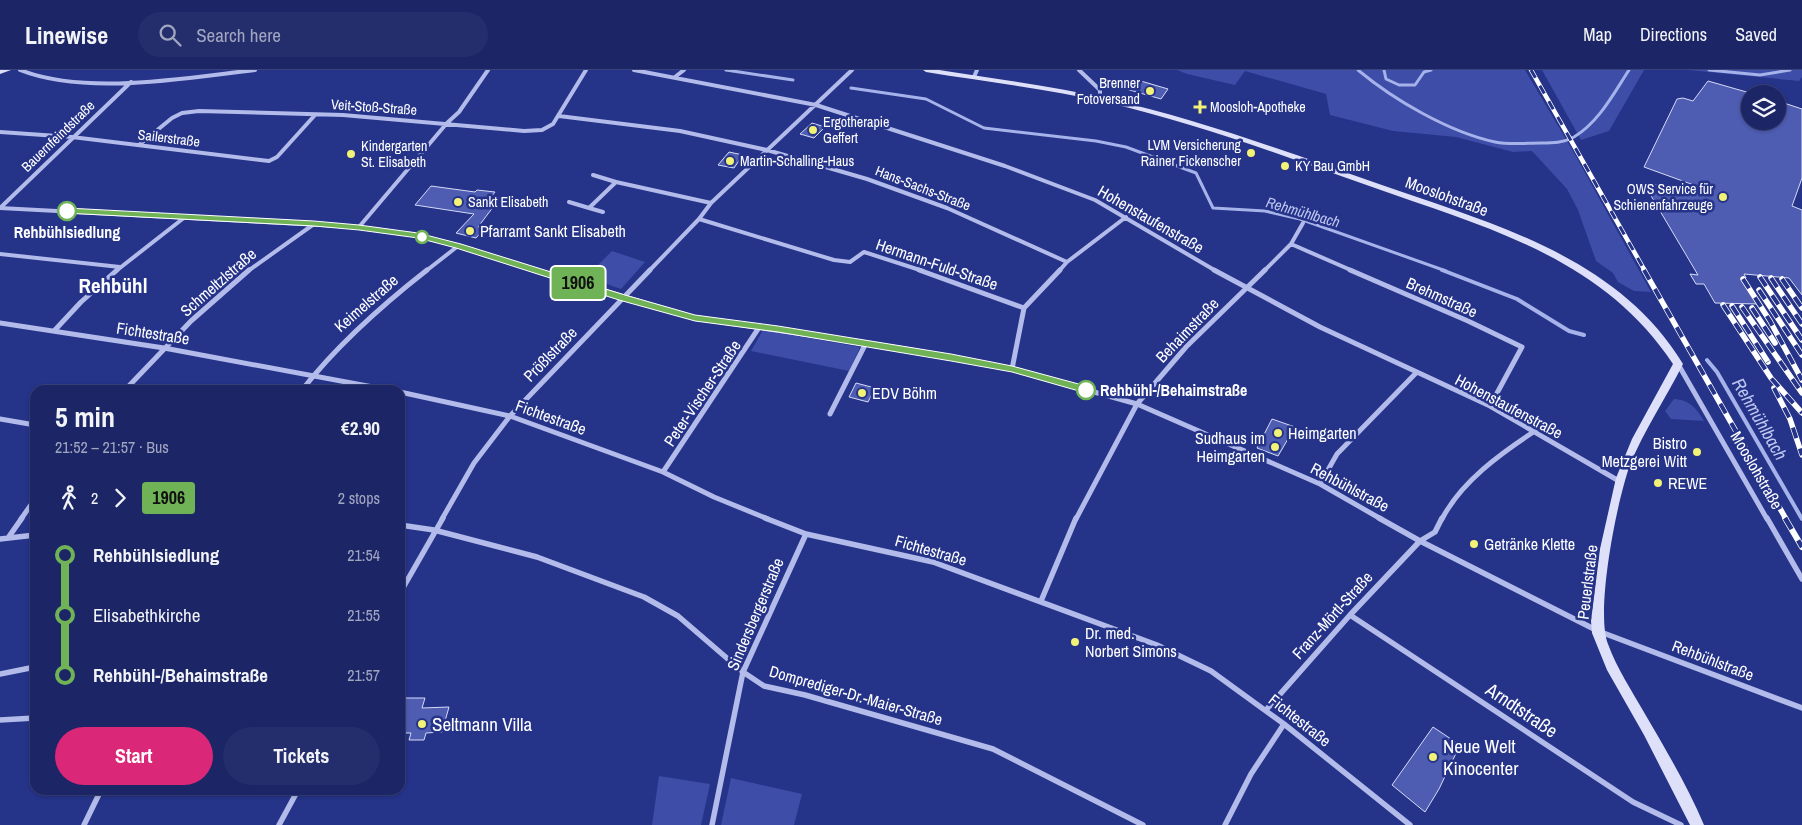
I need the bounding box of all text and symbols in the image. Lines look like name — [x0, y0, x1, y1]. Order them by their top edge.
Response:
search box — [138, 12, 488, 57]
text: Linewise — [25, 19, 108, 51]
icon: search — [156, 21, 184, 49]
text: Search here — [196, 22, 281, 48]
text: Map — [1583, 22, 1612, 47]
text: Directions — [1640, 22, 1707, 47]
text: Saved — [1735, 22, 1777, 47]
place label: Brenner Fotoversand — [1077, 74, 1140, 108]
marker: Brenner Fotoversand — [1144, 85, 1156, 97]
map controls — [1741, 85, 1786, 130]
button: layers — [1741, 85, 1786, 130]
street label: Veit-Stoß-Straße — [330, 95, 418, 119]
street label: Bauernfeindstraße — [18, 96, 98, 176]
place label: Moosloh-Apotheke — [1210, 98, 1306, 116]
marker: Moosloh-Apotheke — [1194, 101, 1206, 113]
place label: Ergotherapie Geffert — [823, 113, 889, 147]
marker: Ergotherapie Geffert — [807, 124, 819, 136]
street label: Sailerstraße — [137, 125, 201, 151]
place label: LVM Versicherung Rainer Fickenscher — [1141, 136, 1242, 170]
place label: Kindergarten St. Elisabeth — [361, 137, 427, 171]
marker: LVM Versicherung Rainer Fickenscher — [1245, 147, 1257, 159]
marker: Kindergarten St. Elisabeth — [345, 148, 357, 160]
place label: Martin-Schalling-Haus — [740, 152, 854, 170]
marker: Martin-Schalling-Haus — [724, 155, 736, 167]
place label: KY Bau GmbH — [1295, 157, 1370, 175]
marker: KY Bau GmbH — [1279, 160, 1291, 172]
street label: Hans-Sachs-Straße — [873, 162, 973, 214]
street label: Mooslohstraße — [1402, 171, 1492, 221]
street label: Hohenstaufenstraße — [1094, 180, 1208, 258]
place label: OWS Service für Schienenfahrzeuge — [1613, 180, 1713, 214]
water label: Rehmühlbach — [1264, 191, 1343, 233]
marker: OWS Service für Schienenfahrzeuge — [1717, 191, 1729, 203]
place label: Sankt Elisabeth — [468, 193, 548, 211]
marker: Sankt Elisabeth — [452, 196, 464, 208]
marker: Rehbühlsiedlung — [57, 201, 77, 221]
place label: Pfarramt Sankt Elisabeth — [480, 220, 626, 242]
place label: Rehbühlsiedlung — [14, 221, 120, 243]
marker: Pfarramt Sankt Elisabeth — [464, 225, 476, 237]
unlabelled marker — [415, 230, 429, 244]
street label: Hermann-Fuld-Straße — [873, 233, 1001, 295]
street label: Schmeltzlstraße — [175, 243, 261, 321]
line badge: 1906 — [543, 267, 613, 299]
street label: Keimelstraße — [329, 269, 403, 337]
text: 1906 — [562, 270, 594, 295]
district label: Rehbühl — [79, 271, 147, 300]
street label: Brehmstraße — [1403, 272, 1481, 322]
street label: Behaimstraße — [1150, 293, 1224, 367]
street label: Fichtestraße — [115, 316, 191, 350]
street label: Prößlstraße — [518, 322, 582, 386]
street label: Peter-Vischer-Straße — [658, 336, 746, 450]
street label: Hohenstaufenstraße — [1451, 368, 1567, 444]
water label: Rehmühlbach — [1726, 373, 1794, 465]
place label: Rehbühl-/Behaimstraße — [1100, 379, 1247, 401]
marker: Rehbühl-/Behaimstraße — [1076, 380, 1096, 400]
place label: EDV Böhm — [872, 382, 937, 404]
marker: EDV Böhm — [856, 387, 868, 399]
street label: Fichtestraße — [513, 394, 589, 440]
text: 5 min — [55, 398, 115, 436]
text: €2.90 — [341, 415, 380, 441]
place label: Heimgarten — [1288, 422, 1357, 444]
place label: Sudhaus im Heimgarten — [1195, 427, 1265, 467]
marker: Heimgarten — [1272, 427, 1284, 439]
street label: Mooslohstraße — [1726, 427, 1788, 513]
place label: Bistro Metzgerei Witt — [1602, 432, 1687, 472]
text: 21:52 – 21:57 · Bus — [55, 436, 169, 458]
marker: Sudhaus im Heimgarten — [1269, 441, 1281, 453]
marker: Bistro Metzgerei Witt — [1691, 446, 1703, 458]
street label: Rehbühlstraße — [1307, 457, 1393, 517]
place label: REWE — [1668, 472, 1707, 494]
marker: REWE — [1652, 477, 1664, 489]
icon: walk — [55, 484, 83, 512]
icon: forward — [106, 484, 134, 512]
text: 1906 — [152, 485, 185, 510]
text: 2 — [91, 487, 98, 509]
text: 2 stops — [338, 487, 380, 509]
street label: Fichtestraße — [893, 529, 969, 571]
place label: Getränke Klette — [1484, 533, 1575, 555]
marker: Getränke Klette — [1468, 538, 1480, 550]
text: Rehbühlsiedlung — [93, 542, 219, 568]
street label: Peuerlstraße — [1572, 543, 1602, 621]
text: 21:54 — [347, 544, 380, 566]
street label: Sindersbergerstraße — [721, 554, 789, 674]
street label: Franz-Mörtl-Straße — [1287, 566, 1377, 664]
text: Elisabethkirche — [93, 602, 200, 628]
text: 21:55 — [347, 604, 380, 626]
place label: Dr. med. Norbert Simons — [1085, 622, 1177, 662]
street label: Rehbühlstraße — [1669, 634, 1757, 686]
marker: Dr. med. Norbert Simons — [1069, 636, 1081, 648]
street label: Domprediger-Dr.-Maier-Straße — [767, 660, 945, 730]
text: Rehbühl-/Behaimstraße — [93, 662, 268, 688]
text: 21:57 — [347, 664, 380, 686]
street label: Arndtstraße — [1480, 676, 1563, 744]
street label: Fichtestraße — [1264, 689, 1336, 751]
place label: Seltmann Villa — [432, 711, 533, 737]
marker: Seltmann Villa — [416, 718, 428, 730]
button: Start — [55, 727, 213, 785]
button: Tickets — [223, 727, 380, 785]
place label: Neue Welt Kinocenter — [1443, 733, 1519, 781]
marker: Neue Welt Kinocenter — [1427, 751, 1439, 763]

